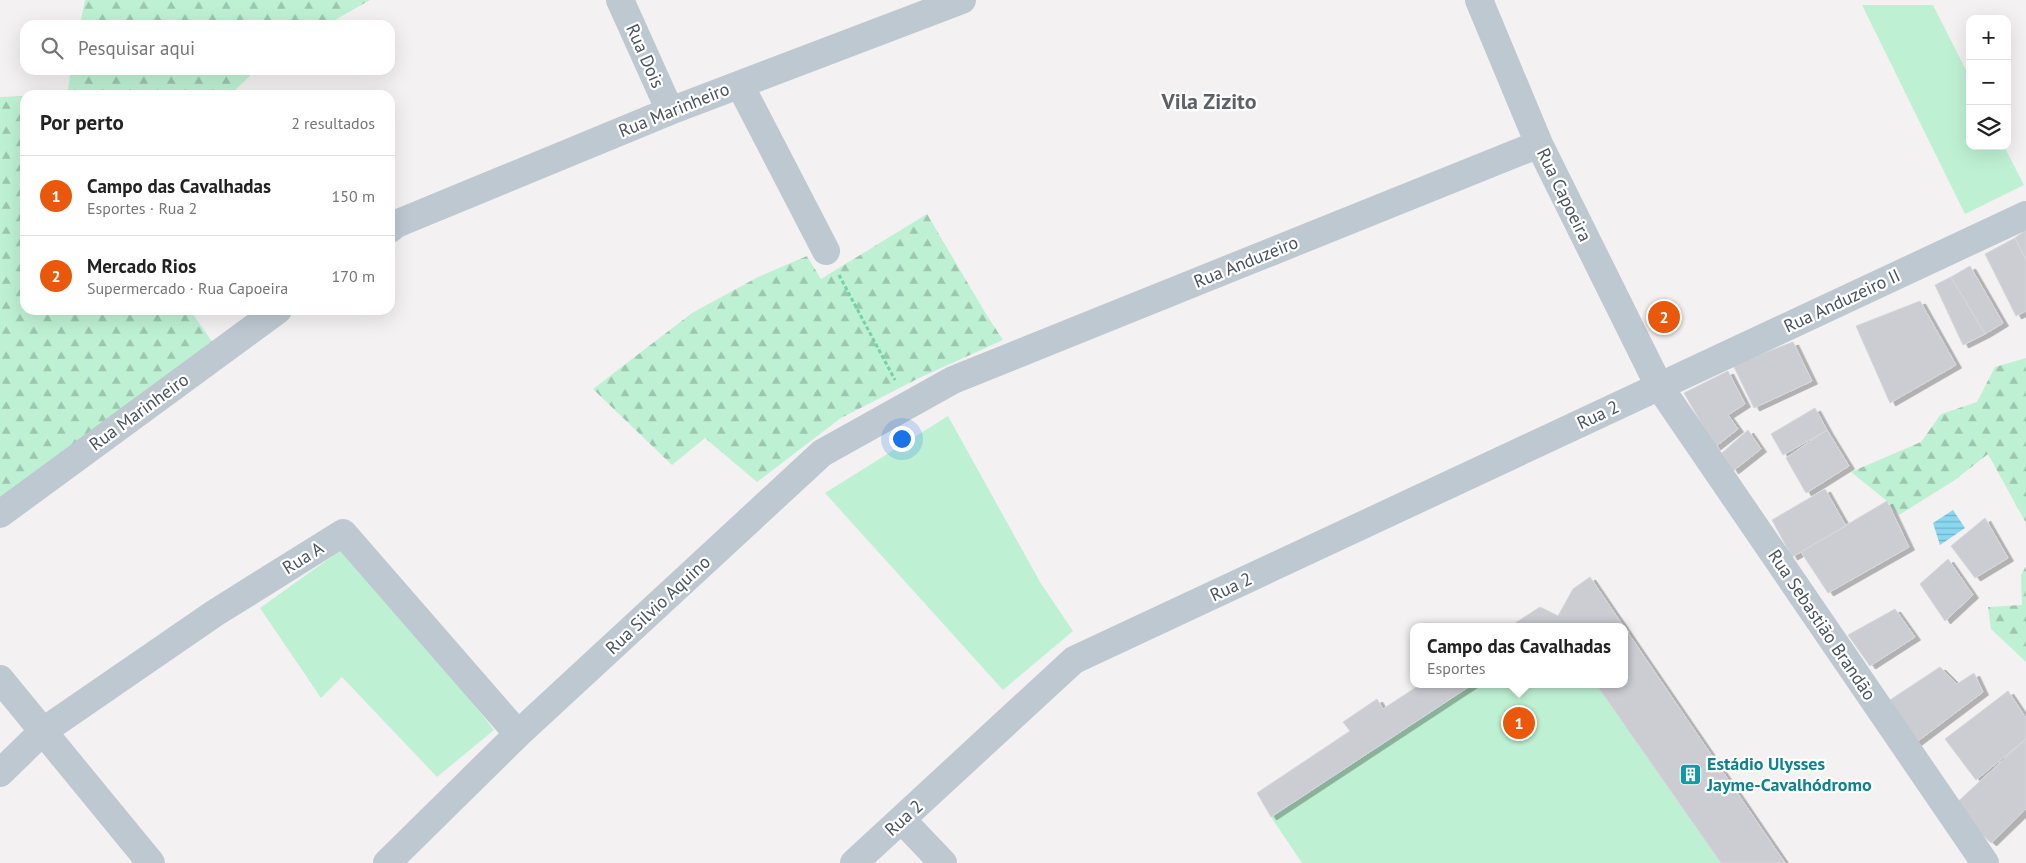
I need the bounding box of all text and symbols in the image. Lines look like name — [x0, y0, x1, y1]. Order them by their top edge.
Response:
map controls — [1966, 15, 2011, 150]
button: + — [1966, 15, 2011, 60]
search box — [20, 20, 395, 75]
street label: Rua Dois — [621, 20, 670, 91]
icon: search — [38, 34, 66, 62]
text: Pesquisar aqui — [78, 36, 195, 60]
button: − — [1966, 60, 2011, 105]
street label: Rua Marinheiro — [615, 77, 733, 142]
district label: Vila Zizito — [1160, 87, 1257, 115]
button: layers — [1966, 105, 2011, 150]
text: Por perto — [40, 109, 124, 136]
text: 2 resultados — [291, 113, 375, 133]
street label: Rua Capoeira — [1532, 144, 1597, 245]
text: Campo das Cavalhadas — [87, 174, 271, 198]
text: 1 — [51, 186, 61, 206]
text: 150 m — [332, 186, 375, 206]
text: Esportes · Rua 2 — [87, 198, 197, 218]
street label: Rua Anduzeiro — [1190, 230, 1301, 293]
text: Mercado Rios — [87, 254, 196, 278]
street label: Rua Anduzeiro II — [1780, 264, 1904, 338]
text: 2 — [51, 266, 61, 286]
text: 170 m — [332, 266, 375, 286]
text: Supermercado · Rua Capoeira — [87, 278, 288, 298]
pin: 2 — [1648, 298, 1680, 336]
street label: Rua Marinheiro — [84, 368, 193, 455]
street label: Rua 2 — [1573, 395, 1622, 434]
your location — [889, 426, 915, 452]
street label: Rua A — [278, 536, 328, 579]
street label: Rua Sebastião Brandão — [1763, 545, 1881, 704]
street label: Rua Silvio Aquino — [600, 550, 715, 659]
street label: Rua 2 — [1206, 567, 1255, 606]
popup — [1410, 623, 1628, 688]
text: Campo das Cavalhadas — [1427, 634, 1611, 658]
text: Esportes — [1427, 658, 1486, 678]
pin: 1 — [1503, 704, 1535, 742]
place label: Estádio Ulysses Jayme-Cavalhódromo — [1706, 752, 1872, 796]
building icon: Estádio Ulysses Jayme-Cavalhódromo — [1679, 762, 1703, 786]
street label: Rua 2 — [880, 794, 928, 841]

